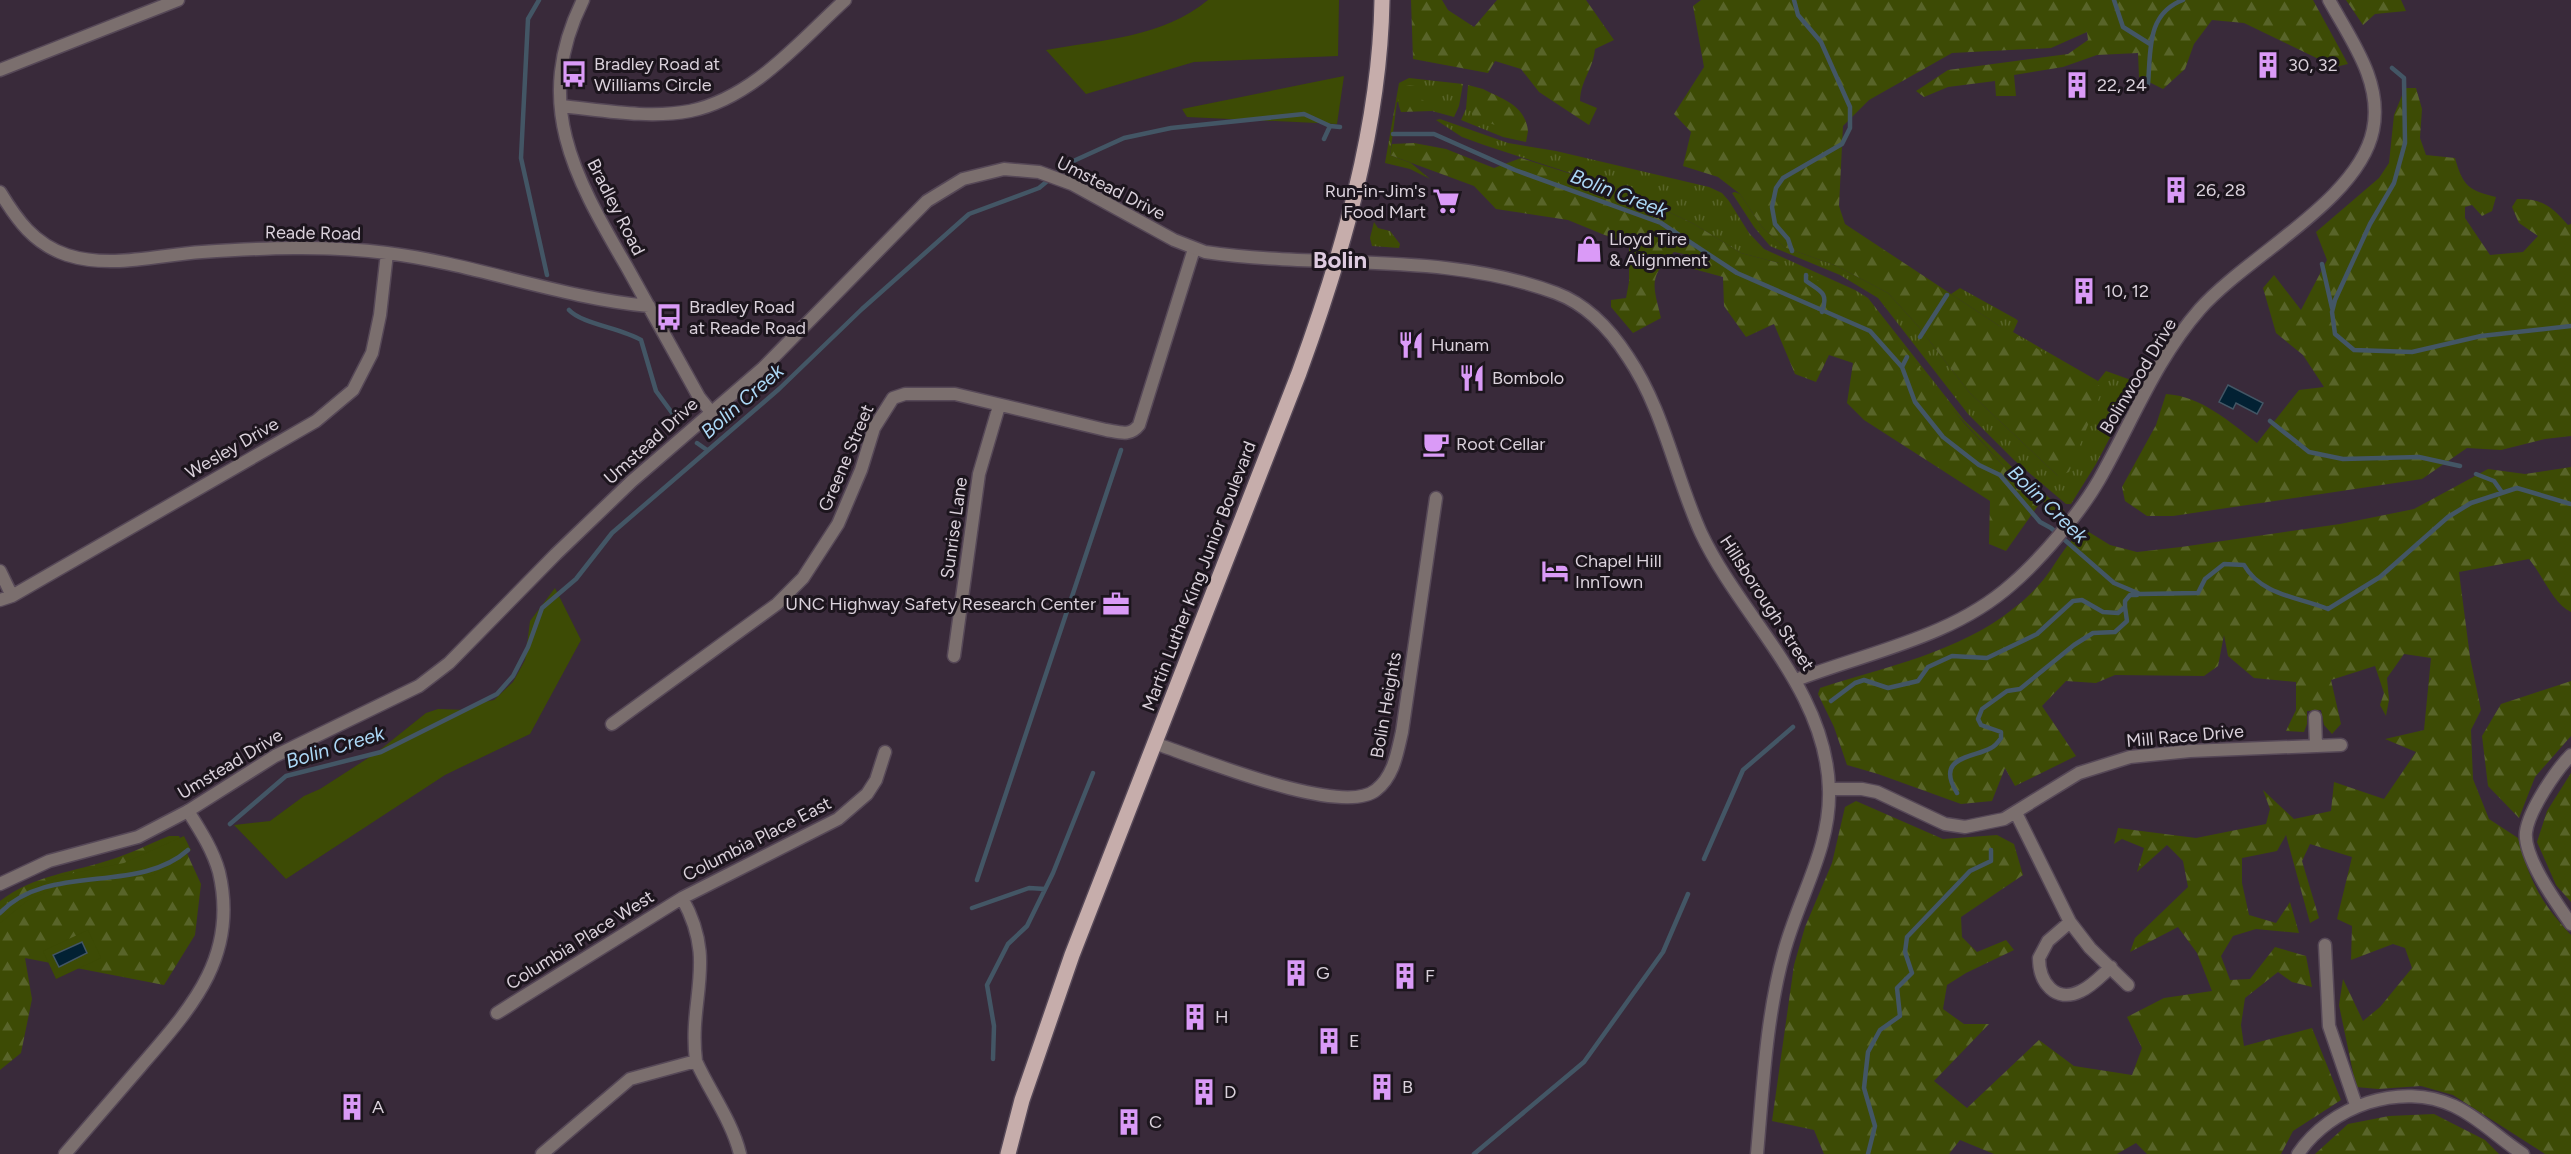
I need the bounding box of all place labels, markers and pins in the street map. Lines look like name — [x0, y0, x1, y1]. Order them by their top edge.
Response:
building icon: 30, 32 — [2253, 50, 2283, 80]
place label: Bradley Road at Williams Circle — [594, 53, 720, 96]
place label: 30, 32 — [2288, 54, 2338, 76]
bus stop icon: Bradley Road at Williams Circle — [559, 59, 589, 89]
building icon: 22, 24 — [2062, 70, 2092, 100]
place label: 22, 24 — [2097, 74, 2147, 96]
building icon: 26, 28 — [2161, 175, 2191, 205]
place label: 26, 28 — [2196, 179, 2246, 201]
place label: Run-in-Jim's Food Mart — [1325, 180, 1426, 223]
supermarket icon: Run-in-Jim's Food Mart — [1431, 186, 1461, 216]
place label: Lloyd Tire & Alignment — [1609, 228, 1708, 271]
shop icon: Lloyd Tire & Alignment — [1574, 234, 1604, 264]
building icon: 10, 12 — [2069, 276, 2099, 306]
place label: 10, 12 — [2104, 280, 2149, 302]
place label: Bradley Road at Reade Road — [689, 296, 806, 339]
bus stop icon: Bradley Road at Reade Road — [654, 302, 684, 332]
restaurant icon: Hunam — [1396, 330, 1426, 360]
place label: Hunam — [1431, 334, 1489, 356]
restaurant icon: Bombolo — [1457, 363, 1487, 393]
place label: Bombolo — [1492, 367, 1564, 389]
cafe icon: Root Cellar — [1421, 429, 1451, 459]
place label: Root Cellar — [1456, 433, 1545, 455]
place label: Chapel Hill InnTown — [1575, 550, 1662, 593]
hotel icon: Chapel Hill InnTown — [1540, 556, 1570, 586]
office icon: UNC Highway Safety Research Center — [1101, 589, 1131, 619]
place label: UNC Highway Safety Research Center — [785, 593, 1096, 615]
building icon: G — [1281, 958, 1311, 988]
building icon: F — [1390, 961, 1420, 991]
place label: G — [1316, 962, 1330, 984]
place label: F — [1425, 965, 1435, 987]
building icon: H — [1180, 1002, 1210, 1032]
place label: H — [1215, 1006, 1229, 1028]
building icon: E — [1314, 1026, 1344, 1056]
place label: E — [1349, 1030, 1360, 1052]
building icon: B — [1367, 1072, 1397, 1102]
place label: B — [1402, 1076, 1413, 1098]
building icon: D — [1189, 1077, 1219, 1107]
place label: D — [1224, 1081, 1236, 1103]
building icon: A — [337, 1092, 367, 1122]
place label: A — [372, 1096, 384, 1118]
building icon: C — [1114, 1107, 1144, 1137]
place label: C — [1149, 1111, 1162, 1133]

